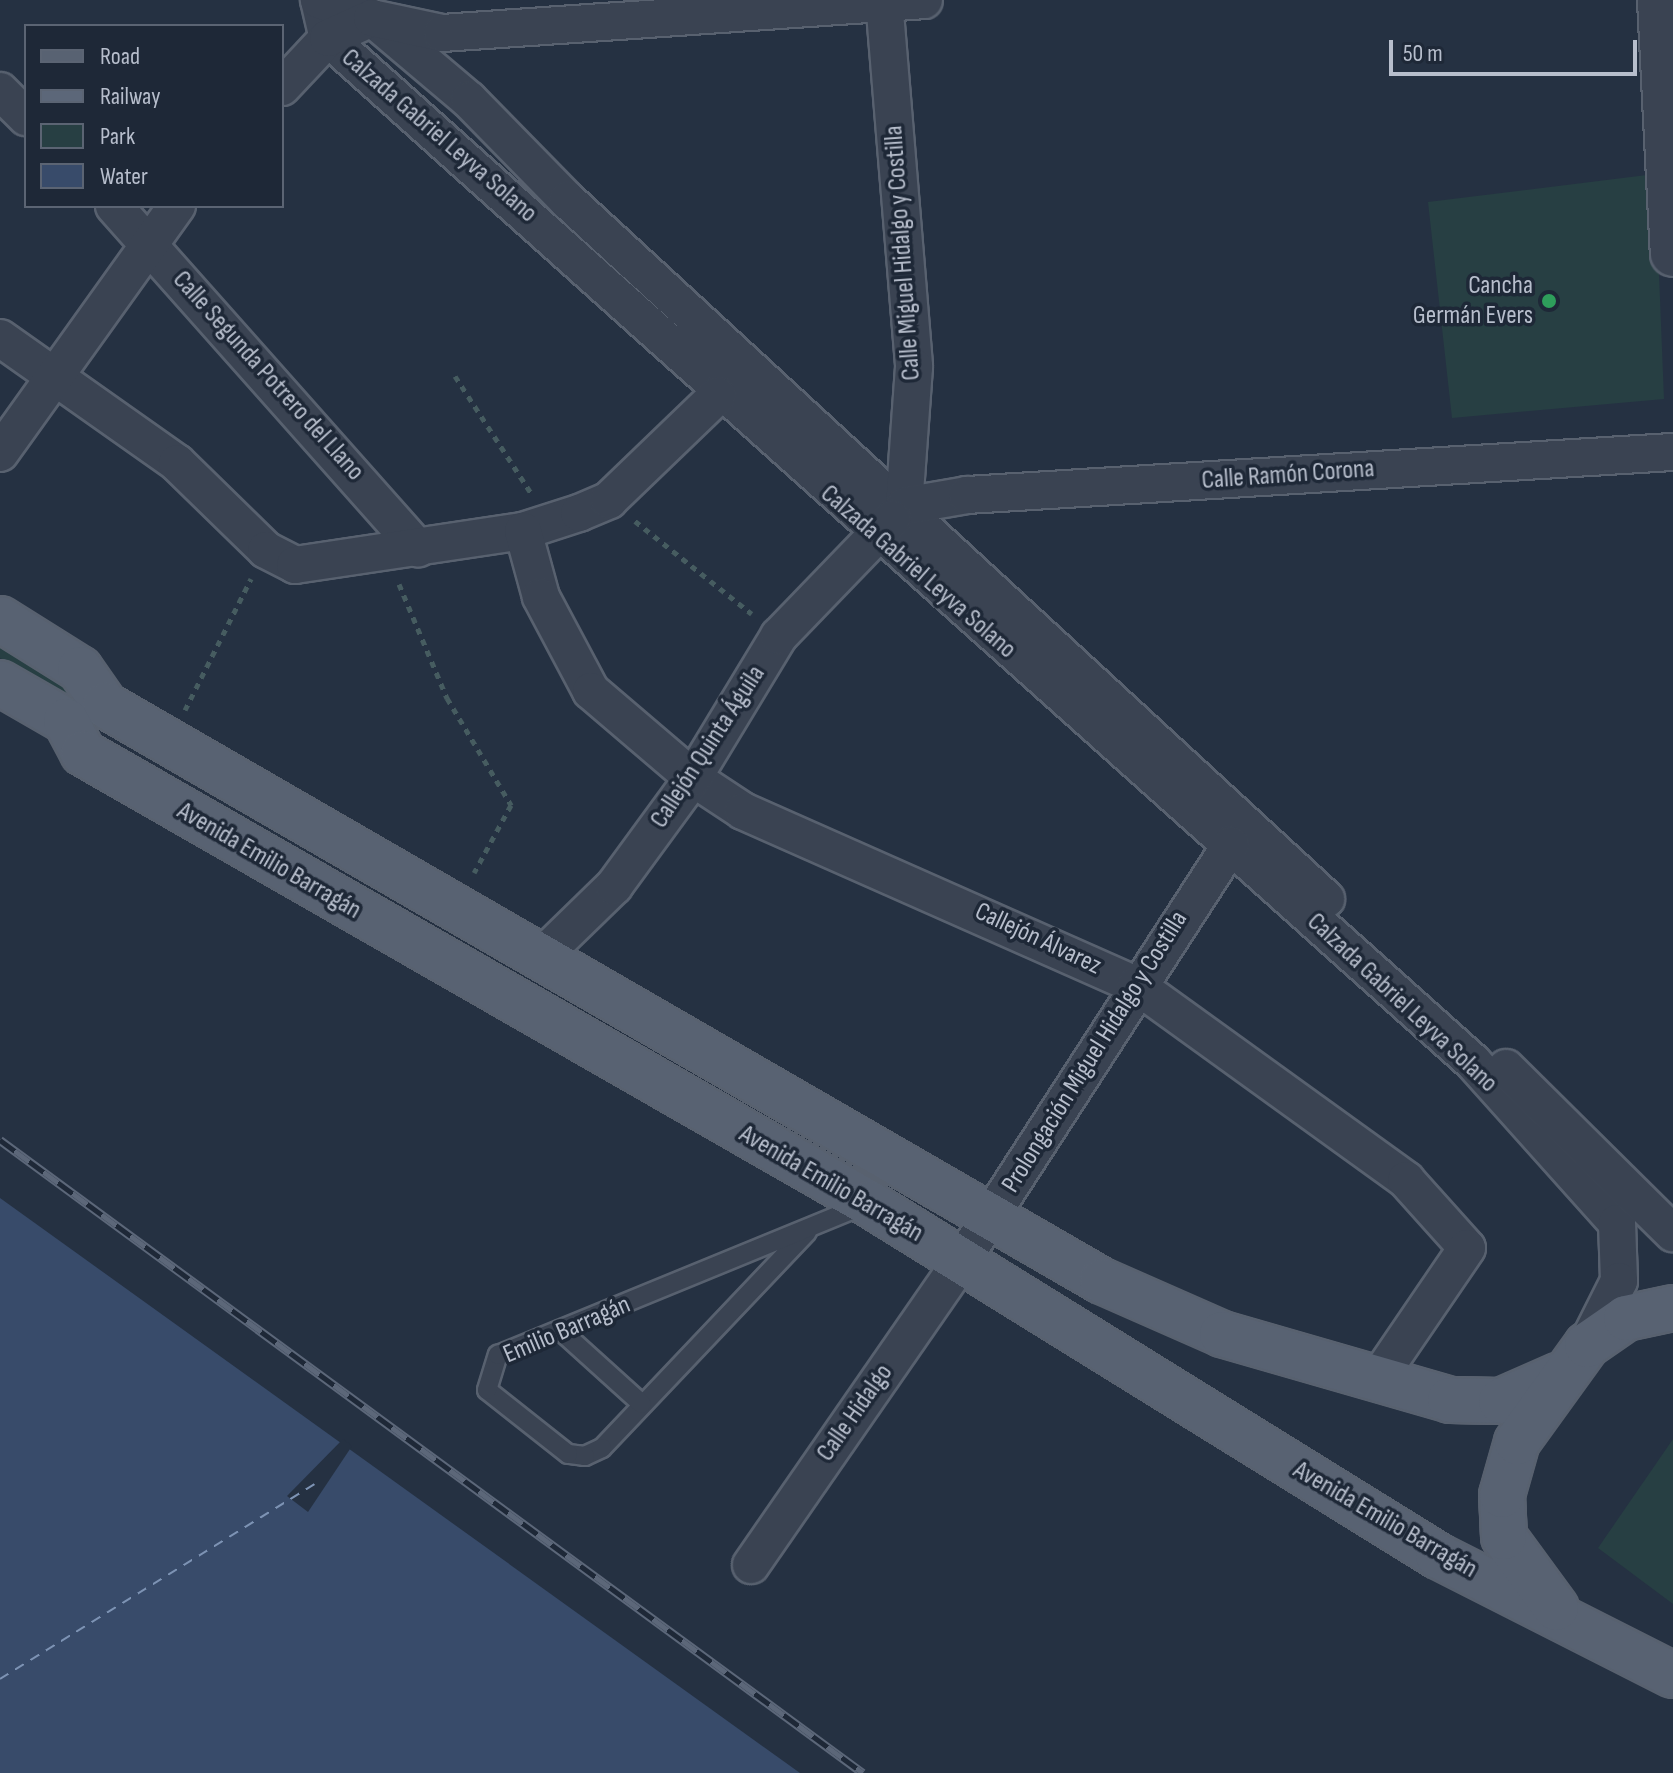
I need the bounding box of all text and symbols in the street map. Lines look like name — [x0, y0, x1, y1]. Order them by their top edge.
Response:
legend — [24, 24, 284, 208]
scale bar — [1393, 24, 1641, 74]
text: 50 m — [1403, 39, 1443, 68]
text: Road — [100, 42, 140, 71]
street label: Calzada Gabriel Leyva Solano — [335, 43, 543, 229]
text: Railway — [100, 82, 160, 111]
text: Park — [100, 122, 135, 151]
street label: Calle Miguel Hidalgo y Costilla — [879, 125, 927, 381]
text: Water — [100, 162, 148, 191]
street label: Calle Segunda Potrero del Llano — [166, 265, 370, 487]
place label: Cancha Germán Evers — [1413, 270, 1533, 332]
marker: Cancha Germán Evers — [1540, 292, 1558, 310]
street label: Calle Ramón Corona — [1201, 453, 1375, 497]
street label: Calzada Gabriel Leyva Solano — [814, 479, 1022, 665]
street label: Callejón Quinta Águila — [644, 660, 772, 834]
street label: Avenida Emilio Barragán — [172, 796, 366, 926]
street label: Callejón Álvarez — [970, 896, 1106, 982]
street label: Prolongación Miguel Hidalgo y Costilla — [995, 906, 1195, 1198]
street label: Calzada Gabriel Leyva Solano — [1300, 907, 1504, 1099]
street label: Avenida Emilio Barragán — [734, 1119, 928, 1249]
street label: Emilio Barragán — [499, 1289, 635, 1371]
street label: Calle Hidalgo — [810, 1358, 900, 1468]
street label: Avenida Emilio Barragán — [1288, 1455, 1482, 1585]

